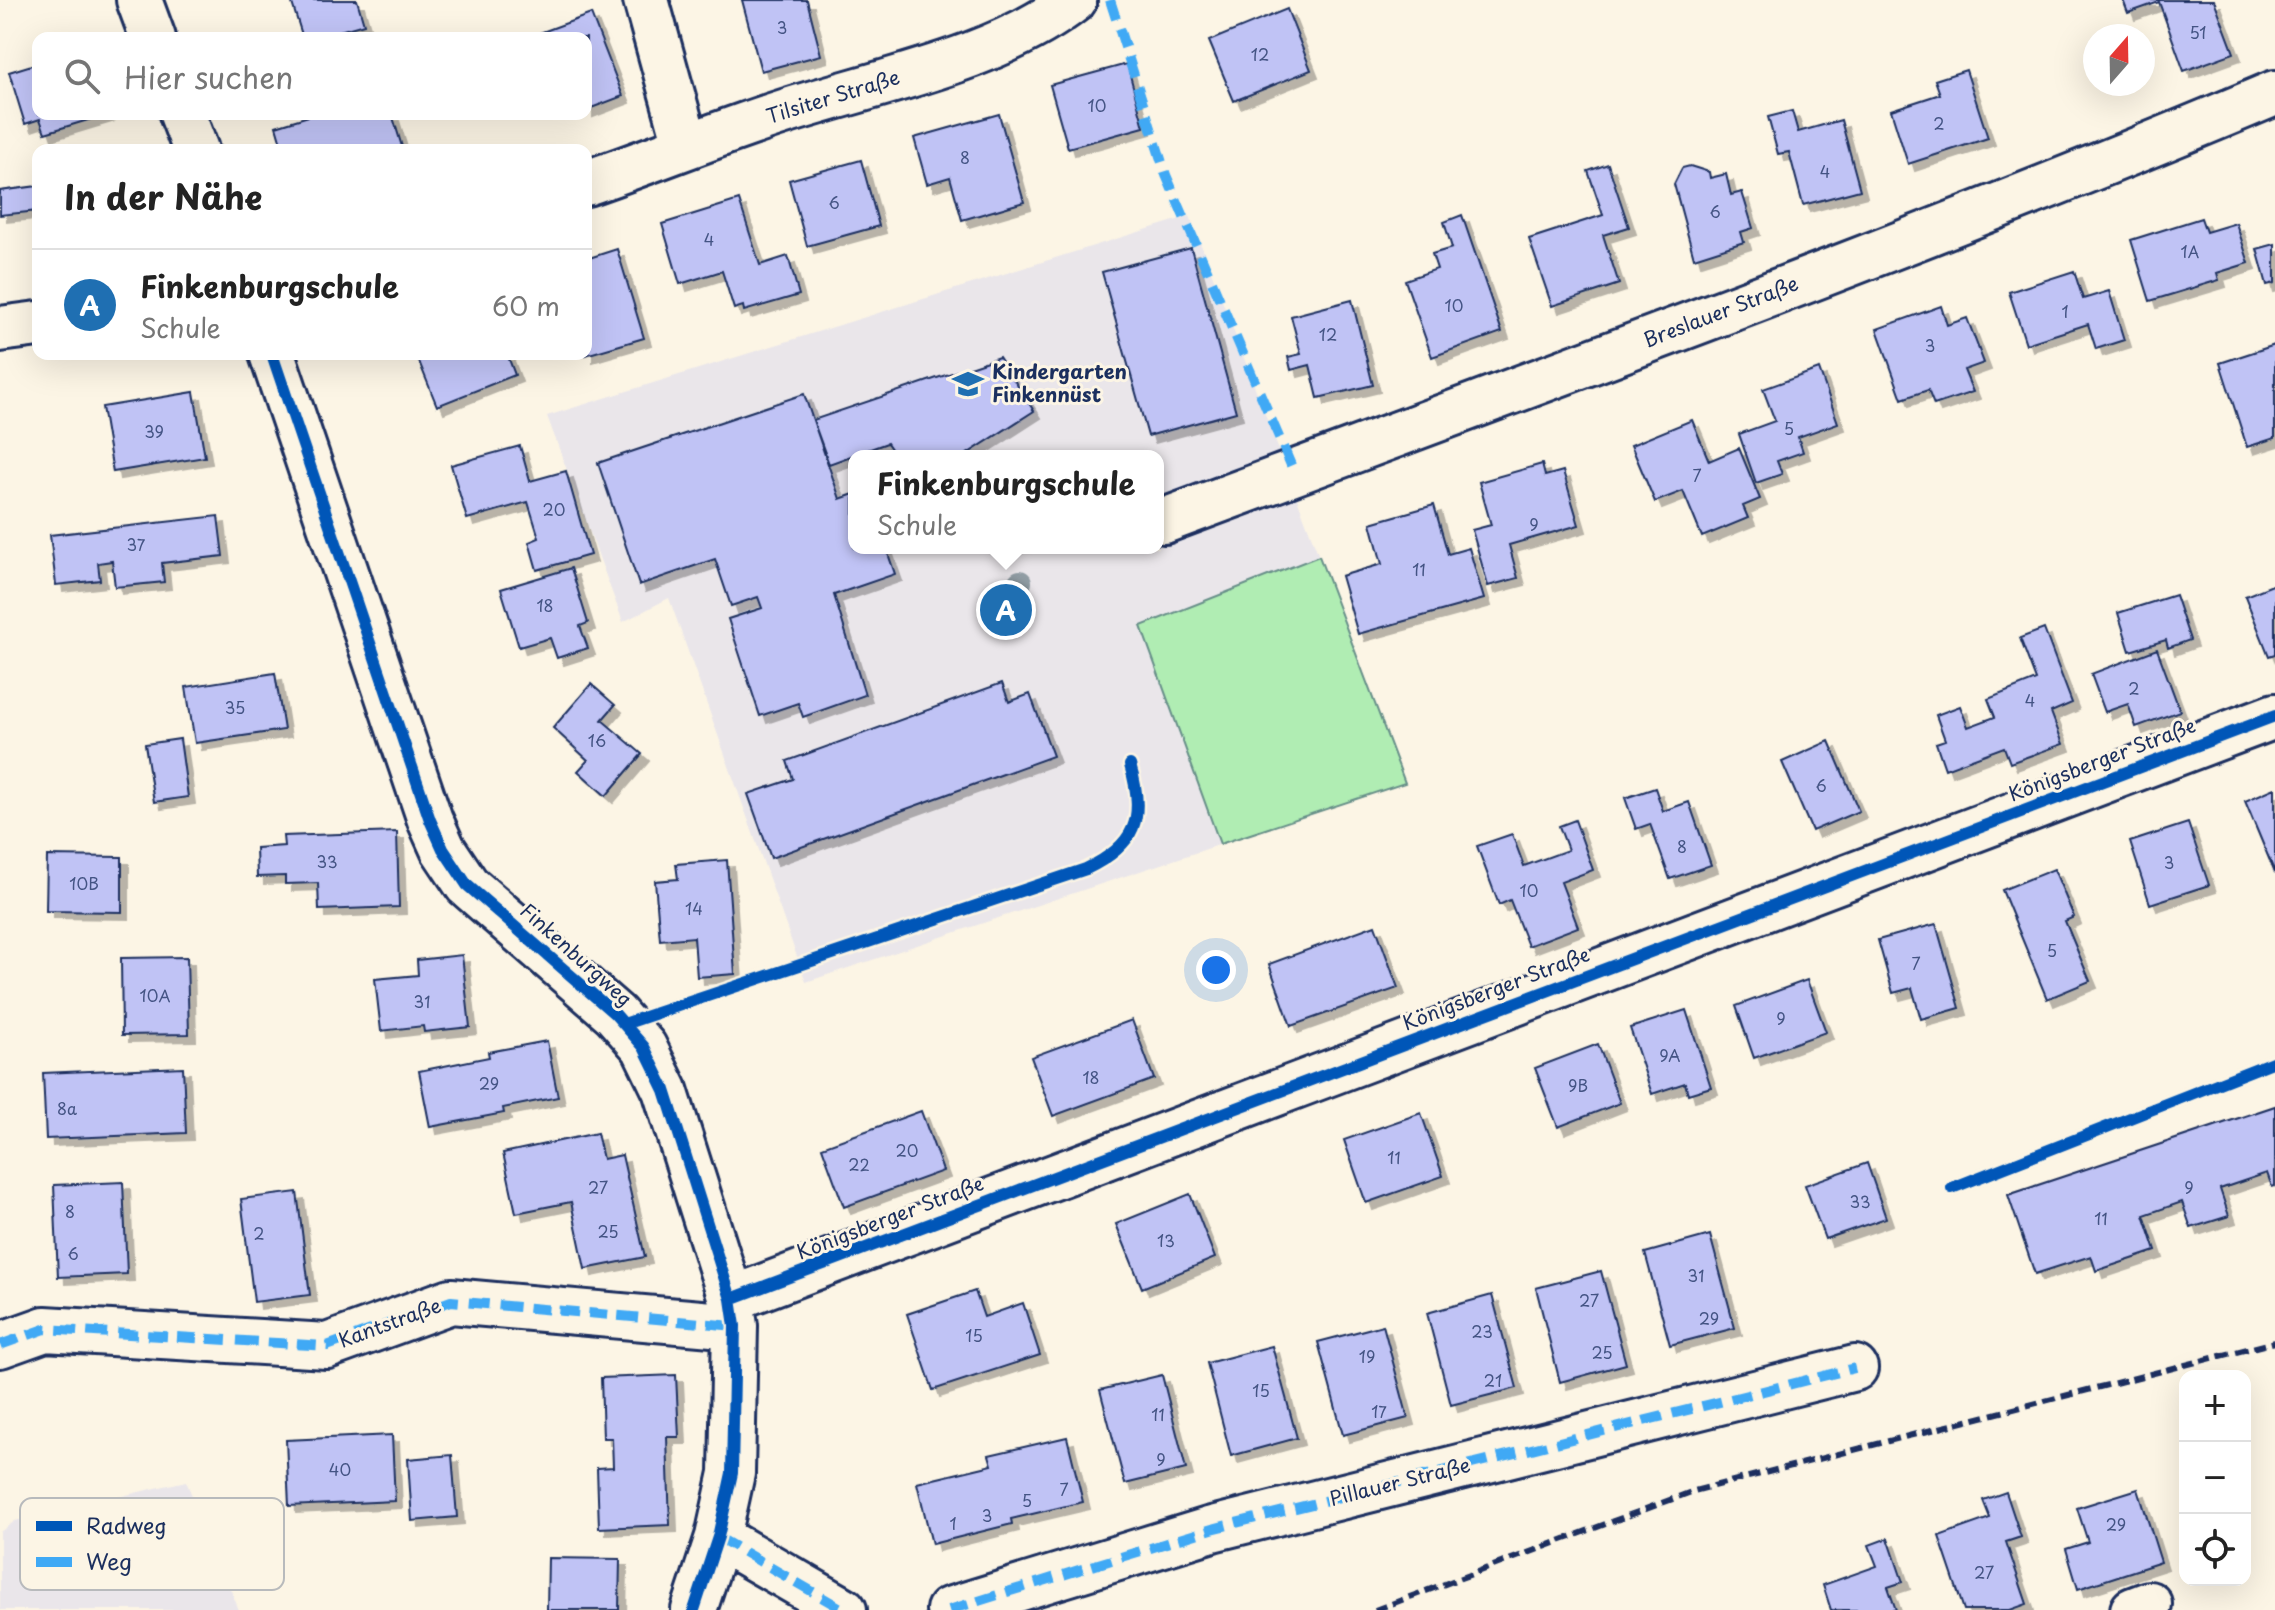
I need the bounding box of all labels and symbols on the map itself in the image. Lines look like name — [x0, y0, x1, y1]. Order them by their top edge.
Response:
house number: 3 — [777, 15, 787, 39]
house number: 51 — [2189, 20, 2207, 44]
north arrow — [2083, 24, 2155, 96]
house number: 12 — [1251, 42, 1269, 66]
street label: Tilsiter Straße — [762, 61, 903, 131]
house number: 10 — [1088, 93, 1106, 117]
house number: 2 — [1933, 111, 1945, 135]
house number: 8 — [960, 145, 970, 169]
house number: 4 — [1820, 159, 1830, 183]
house number: 6 — [828, 190, 840, 214]
house number: 6 — [1709, 199, 1721, 223]
house number: 4 — [704, 227, 714, 251]
house number: 1A — [2181, 239, 2200, 263]
street label: Breslauer Straße — [1639, 268, 1802, 354]
house number: 10 — [1445, 293, 1463, 317]
house number: 1 — [2061, 299, 2069, 323]
house number: 12 — [1319, 322, 1337, 346]
house number: 3 — [1925, 333, 1935, 357]
place label: Kindergarten Finkennüst — [992, 356, 1127, 409]
school or university icon: Kindergarten Finkennüst — [951, 367, 985, 401]
house number: 5 — [1784, 416, 1794, 440]
house number: 39 — [144, 419, 164, 443]
house number: 7 — [1692, 463, 1702, 487]
house number: 20 — [543, 497, 565, 521]
house number: 9 — [1529, 512, 1539, 536]
house number: 37 — [127, 532, 146, 556]
house number: 11 — [1412, 557, 1426, 581]
pin: A — [980, 580, 1032, 640]
house number: 18 — [536, 593, 554, 617]
house number: 2 — [2128, 676, 2140, 700]
house number: 4 — [2025, 688, 2035, 712]
house number: 35 — [225, 695, 245, 719]
street label: Königsberger Straße — [2004, 710, 2200, 809]
house number: 16 — [588, 728, 606, 752]
house number: 6 — [1815, 773, 1827, 797]
house number: 8 — [1677, 834, 1687, 858]
house number: 33 — [316, 849, 338, 873]
house number: 3 — [2164, 850, 2174, 874]
house number: 10B — [69, 871, 99, 895]
house number: 10 — [1520, 878, 1538, 902]
street label: Finkenburgweg — [514, 896, 639, 1013]
house number: 14 — [685, 896, 703, 920]
house number: 5 — [2047, 938, 2057, 962]
street label: Königsberger Straße — [1398, 939, 1594, 1038]
your location — [1196, 950, 1236, 990]
house number: 7 — [1911, 951, 1921, 975]
house number: 10A — [140, 983, 170, 1007]
house number: 31 — [414, 989, 430, 1013]
house number: 9 — [1776, 1006, 1786, 1030]
house number: 9A — [1659, 1043, 1681, 1067]
house number: 18 — [1082, 1065, 1100, 1089]
house number: 29 — [479, 1071, 499, 1095]
house number: 9B — [1568, 1073, 1588, 1097]
house number: 8a — [57, 1096, 77, 1120]
house number: 20 — [896, 1138, 918, 1162]
house number: 11 — [1387, 1145, 1401, 1169]
house number: 22 — [848, 1152, 870, 1176]
street label: Königsberger Straße — [792, 1168, 988, 1267]
house number: 27 — [588, 1175, 608, 1199]
house number: 9 — [2184, 1175, 2194, 1199]
house number: 33 — [1849, 1189, 1871, 1213]
house number: 8 — [65, 1199, 75, 1223]
house number: 11 — [2094, 1206, 2108, 1230]
house number: 25 — [597, 1219, 619, 1243]
house number: 2 — [253, 1221, 265, 1245]
house number: 13 — [1157, 1228, 1175, 1252]
house number: 6 — [67, 1241, 79, 1265]
house number: 31 — [1688, 1263, 1704, 1287]
house number: 27 — [1579, 1288, 1599, 1312]
street label: Kantstraße — [334, 1290, 445, 1354]
house number: 29 — [1699, 1306, 1719, 1330]
house number: 23 — [1471, 1319, 1493, 1343]
house number: 15 — [965, 1323, 983, 1347]
house number: 25 — [1591, 1340, 1613, 1364]
house number: 19 — [1359, 1344, 1375, 1368]
house number: 21 — [1484, 1368, 1502, 1392]
house number: 15 — [1252, 1378, 1270, 1402]
house number: 17 — [1371, 1399, 1387, 1423]
house number: 11 — [1151, 1402, 1165, 1426]
house number: 9 — [1156, 1447, 1166, 1471]
street label: Pillauer Straße — [1326, 1449, 1473, 1513]
house number: 40 — [329, 1457, 351, 1481]
house number: 7 — [1059, 1477, 1069, 1501]
house number: 5 — [1022, 1488, 1032, 1512]
legend — [20, 1498, 284, 1590]
house number: 3 — [982, 1503, 992, 1527]
text: Radweg — [86, 1508, 167, 1541]
house number: 1 — [949, 1511, 957, 1535]
house number: 29 — [2106, 1512, 2126, 1536]
text: Weg — [86, 1544, 132, 1577]
house number: 27 — [1974, 1560, 1994, 1584]

